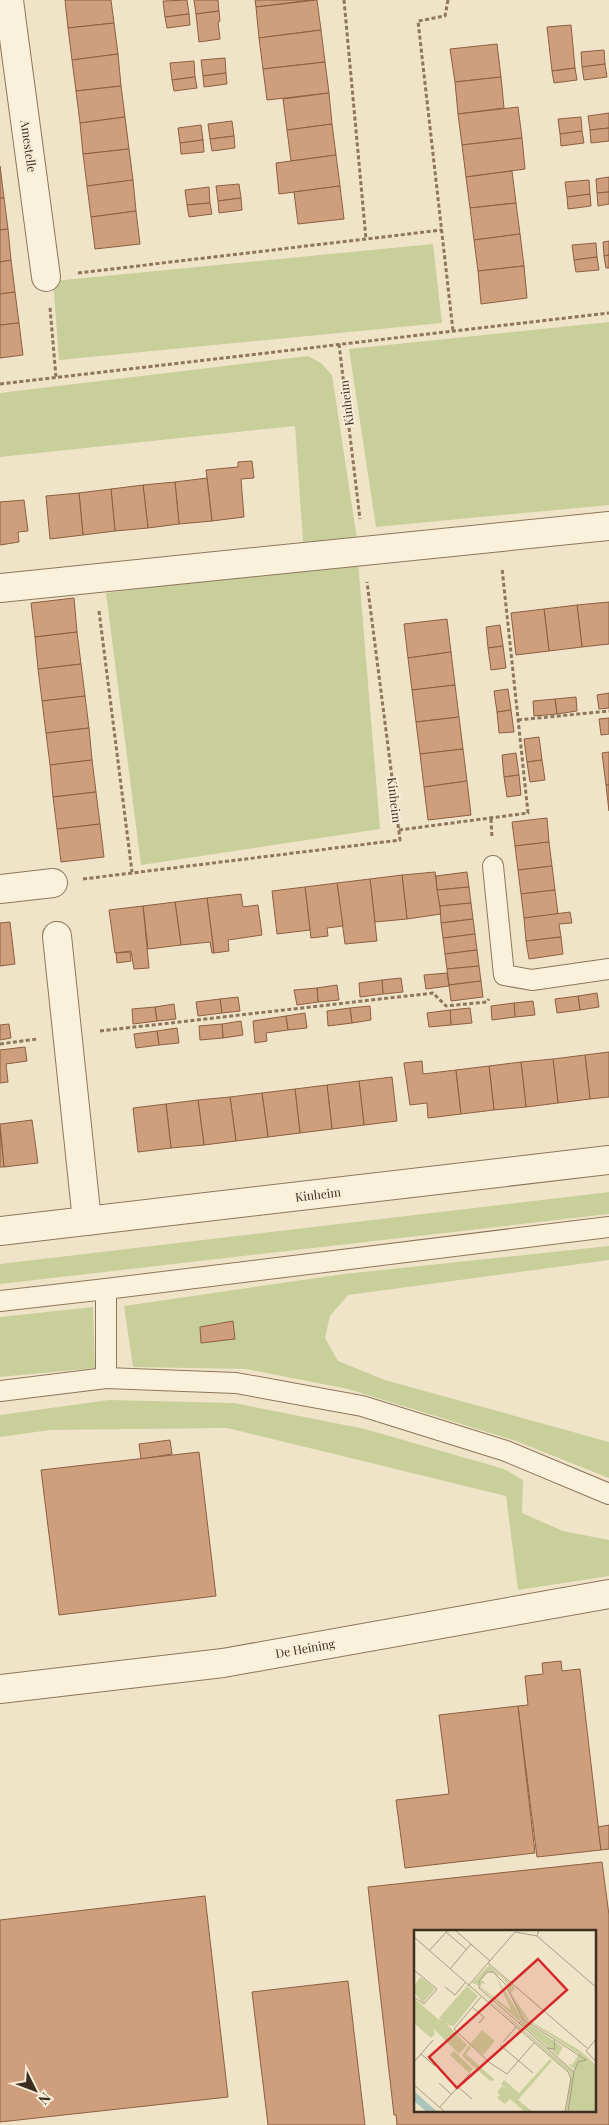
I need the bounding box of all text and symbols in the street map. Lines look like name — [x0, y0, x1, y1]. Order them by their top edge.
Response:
street label: Amestelle — [17, 118, 41, 173]
street label: Kinheim — [335, 379, 357, 427]
street label: Kinheim — [384, 776, 406, 824]
street label: Kinheim — [294, 1183, 342, 1205]
street label: De Heining — [274, 1635, 337, 1661]
inset map — [414, 1930, 596, 2112]
north arrow — [10, 2065, 60, 2115]
text: N — [35, 2089, 55, 2109]

